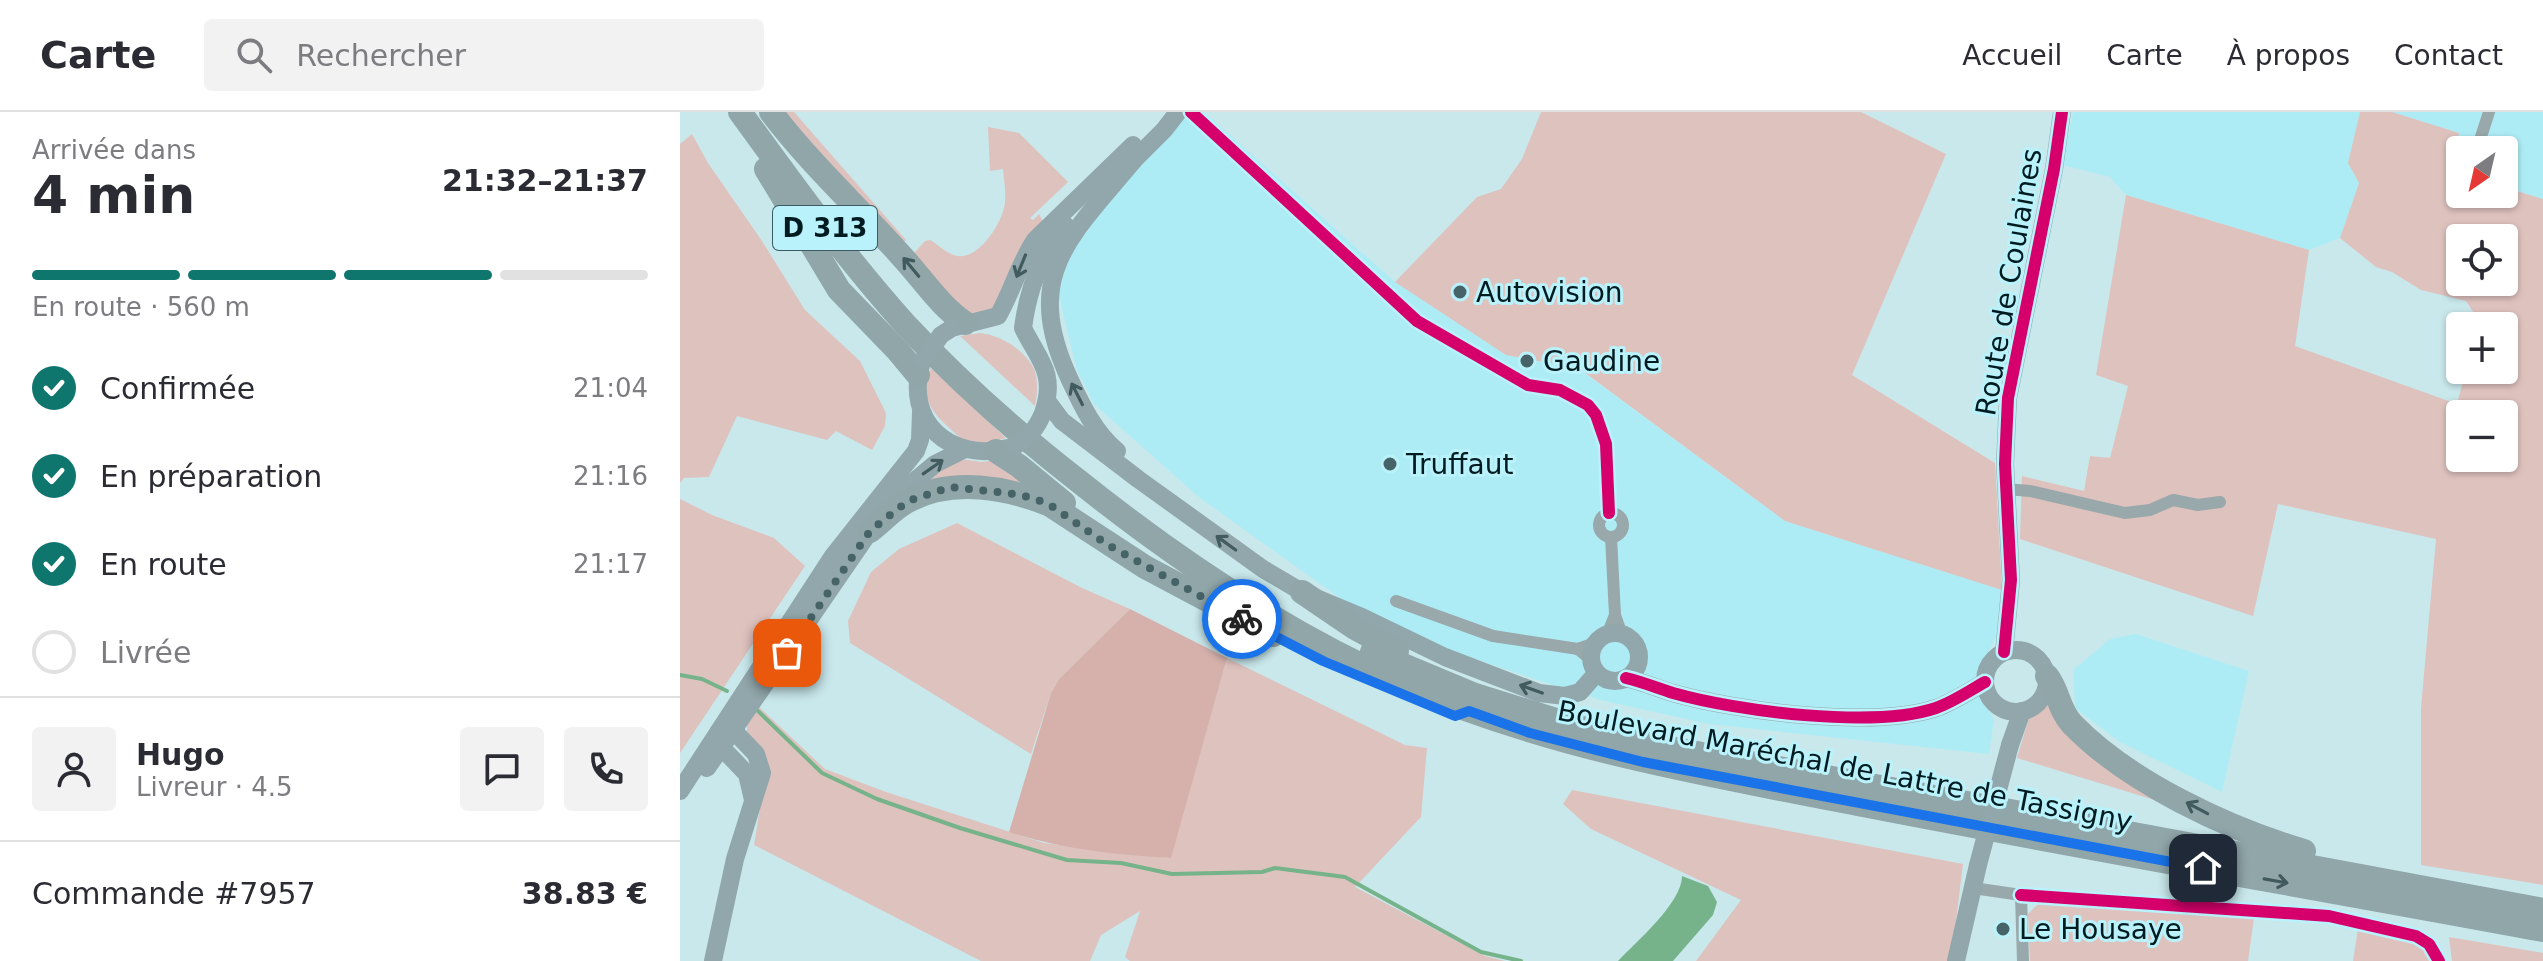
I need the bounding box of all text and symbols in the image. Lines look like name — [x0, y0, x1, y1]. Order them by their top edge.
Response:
search box — [204, 19, 764, 91]
text: Carte — [40, 33, 156, 77]
icon: search — [232, 33, 276, 77]
text: Rechercher — [296, 38, 466, 73]
text: Accueil — [1962, 39, 2062, 72]
text: Carte — [2106, 39, 2183, 72]
text: À propos — [2227, 39, 2350, 72]
text: Contact — [2394, 39, 2503, 72]
text: Arrivée dans — [32, 135, 196, 165]
north arrow — [2446, 136, 2518, 208]
map controls — [2446, 136, 2518, 472]
street label: Route de Coulaines — [1969, 146, 2049, 418]
text: 21:32–21:37 — [442, 163, 648, 198]
text: 4 min — [32, 165, 195, 225]
road number: D 313 — [773, 206, 877, 250]
button: locate — [2446, 224, 2518, 296]
one-way arrow — [1013, 253, 1027, 278]
one-way arrow — [902, 257, 920, 278]
place label: Autovision — [1476, 276, 1623, 309]
marker: Autovision — [1451, 283, 1469, 301]
text: En route · 560 m — [32, 292, 250, 322]
button: + — [2446, 312, 2518, 384]
place label: Gaudine — [1543, 345, 1660, 378]
marker: Gaudine — [1518, 352, 1536, 370]
icon: check — [32, 366, 76, 410]
text: Confirmée — [100, 371, 255, 406]
text: 21:04 — [573, 373, 648, 403]
one-way arrow — [1069, 382, 1084, 406]
button: − — [2446, 400, 2518, 472]
place label: Truffaut — [1405, 448, 1513, 481]
icon: check — [32, 454, 76, 498]
marker: Truffaut — [1381, 455, 1399, 473]
text: En préparation — [100, 459, 322, 494]
one-way arrow — [922, 459, 944, 475]
text: 21:16 — [573, 461, 648, 491]
one-way arrow — [1216, 535, 1238, 551]
icon: check — [32, 542, 76, 586]
text: En route — [100, 547, 227, 582]
text: 21:17 — [573, 549, 648, 579]
courier — [1202, 579, 1282, 659]
icon: bike — [1220, 597, 1264, 641]
pin — [753, 619, 821, 687]
icon: bag — [765, 631, 809, 675]
text: Livrée — [100, 635, 191, 670]
one-way arrow — [1519, 681, 1544, 696]
street label: Boulevard Maréchal de Lattre de Tassigny — [1555, 694, 2135, 838]
button: person — [32, 727, 116, 811]
button: chat — [460, 727, 544, 811]
button: phone — [564, 727, 648, 811]
text: Hugo — [136, 737, 225, 772]
text: Livreur · 4.5 — [136, 772, 293, 802]
one-way arrow — [2186, 799, 2210, 815]
pin — [2169, 834, 2237, 902]
icon: home — [2181, 846, 2225, 890]
one-way arrow — [2262, 874, 2288, 889]
text: Commande #7957 — [32, 876, 316, 911]
text: 38.83 € — [522, 876, 648, 911]
place label: Le Housaye — [2019, 913, 2182, 946]
marker: Le Housaye — [1994, 920, 2012, 938]

